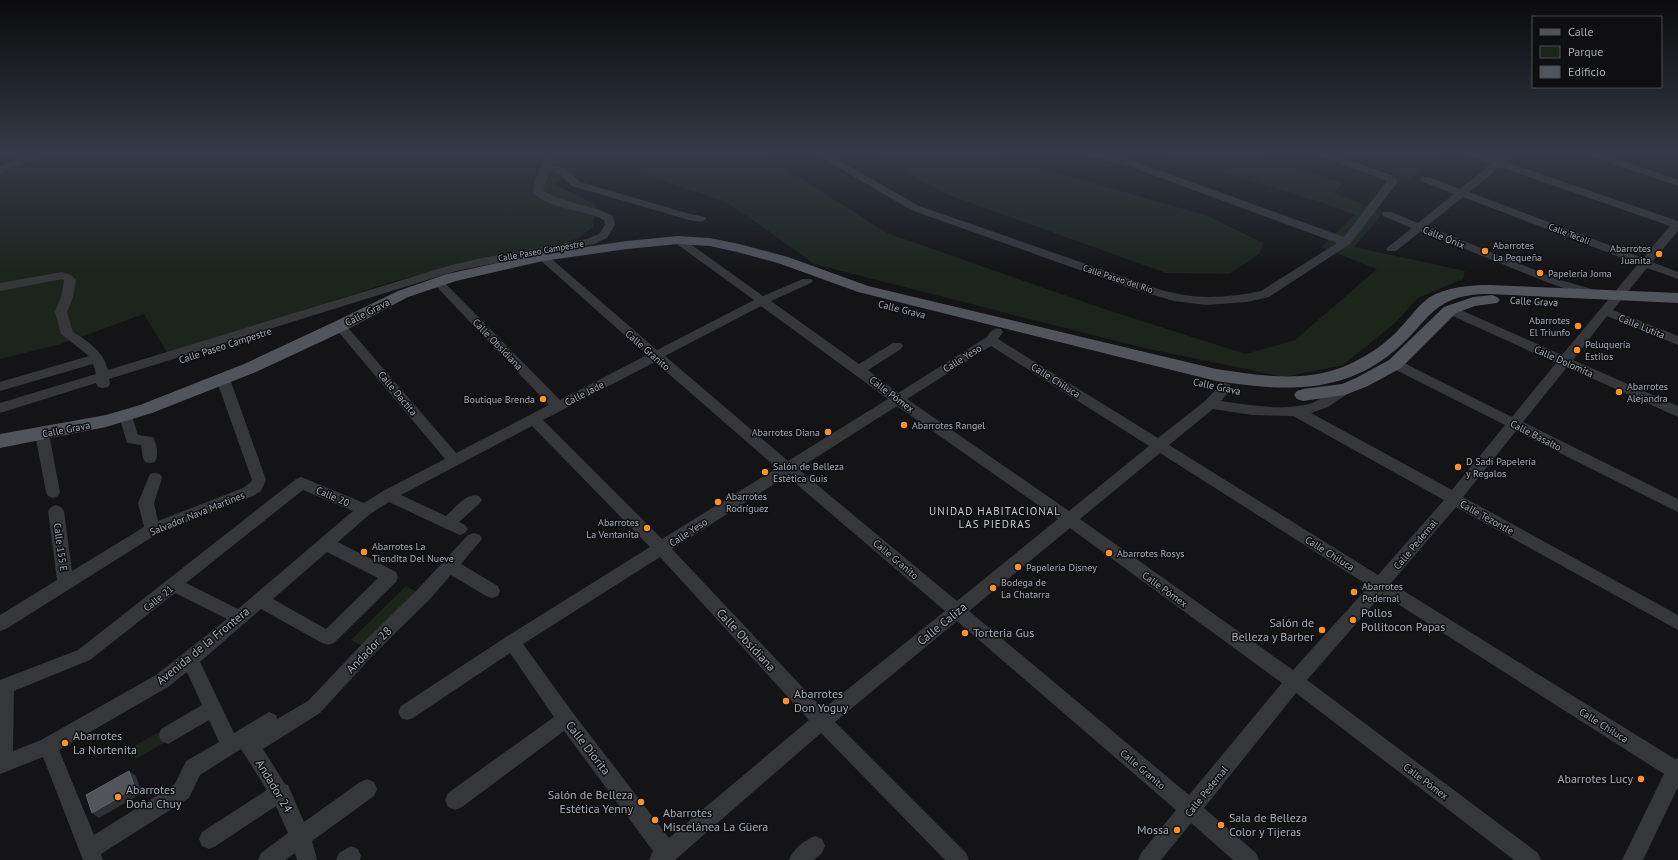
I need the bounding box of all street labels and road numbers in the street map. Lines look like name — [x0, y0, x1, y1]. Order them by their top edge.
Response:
street label: Calle Tecali — [1547, 221, 1591, 246]
street label: Calle Ónix — [1421, 223, 1467, 252]
street label: Calle Paseo Campestre — [497, 237, 585, 263]
street label: Calle Paseo del Río — [1082, 262, 1155, 295]
street label: Calle Grava — [1509, 294, 1558, 309]
street label: Calle Grava — [343, 296, 392, 329]
street label: Calle Grava — [877, 297, 927, 322]
street label: Calle Lutita — [1617, 311, 1667, 342]
street label: Calle Obsidiana — [470, 316, 525, 373]
street label: Calle Paseo Campestre — [177, 324, 273, 367]
street label: Calle Granito — [623, 327, 673, 373]
street label: Calle Yeso — [941, 341, 984, 375]
street label: Calle Dolomita — [1532, 343, 1595, 380]
street label: Calle Chiluca — [1029, 360, 1083, 401]
street label: Calle Dactita — [375, 368, 420, 418]
street label: Calle Pómex — [867, 373, 917, 415]
street label: Calle Grava — [1192, 375, 1242, 398]
street label: Calle Jade — [562, 378, 606, 409]
street label: Calle Basalto — [1508, 417, 1564, 454]
street label: Calle Grava — [41, 418, 91, 440]
street label: Calle 20 — [314, 484, 352, 509]
street label: Salvador Nava Martines — [148, 488, 247, 538]
street label: Calle Tezontle — [1458, 497, 1516, 538]
street label: Calle Yeso — [667, 515, 710, 550]
street label: Calle Pedernal — [1391, 516, 1440, 572]
street label: Calle 155 E — [51, 522, 70, 572]
street label: Calle Chiluca — [1303, 533, 1357, 574]
street label: Calle Granito — [870, 537, 921, 582]
street label: Calle Pómex — [1140, 569, 1190, 610]
street label: Calle 21 — [141, 582, 176, 614]
street label: Calle Caliza — [914, 599, 970, 648]
street label: Avenida de la Frontera — [153, 603, 252, 688]
street label: Calle Obsidiana — [714, 605, 779, 674]
street label: Andador 28 — [343, 623, 395, 676]
street label: Calle Chiluca — [1577, 705, 1631, 746]
street label: Calle Diorita — [563, 718, 614, 777]
street label: Calle Granito — [1117, 747, 1168, 792]
street label: Andador 24 — [253, 756, 296, 815]
street label: Calle Pómex — [1401, 760, 1451, 802]
street label: Calle Pedernal — [1182, 763, 1231, 819]

